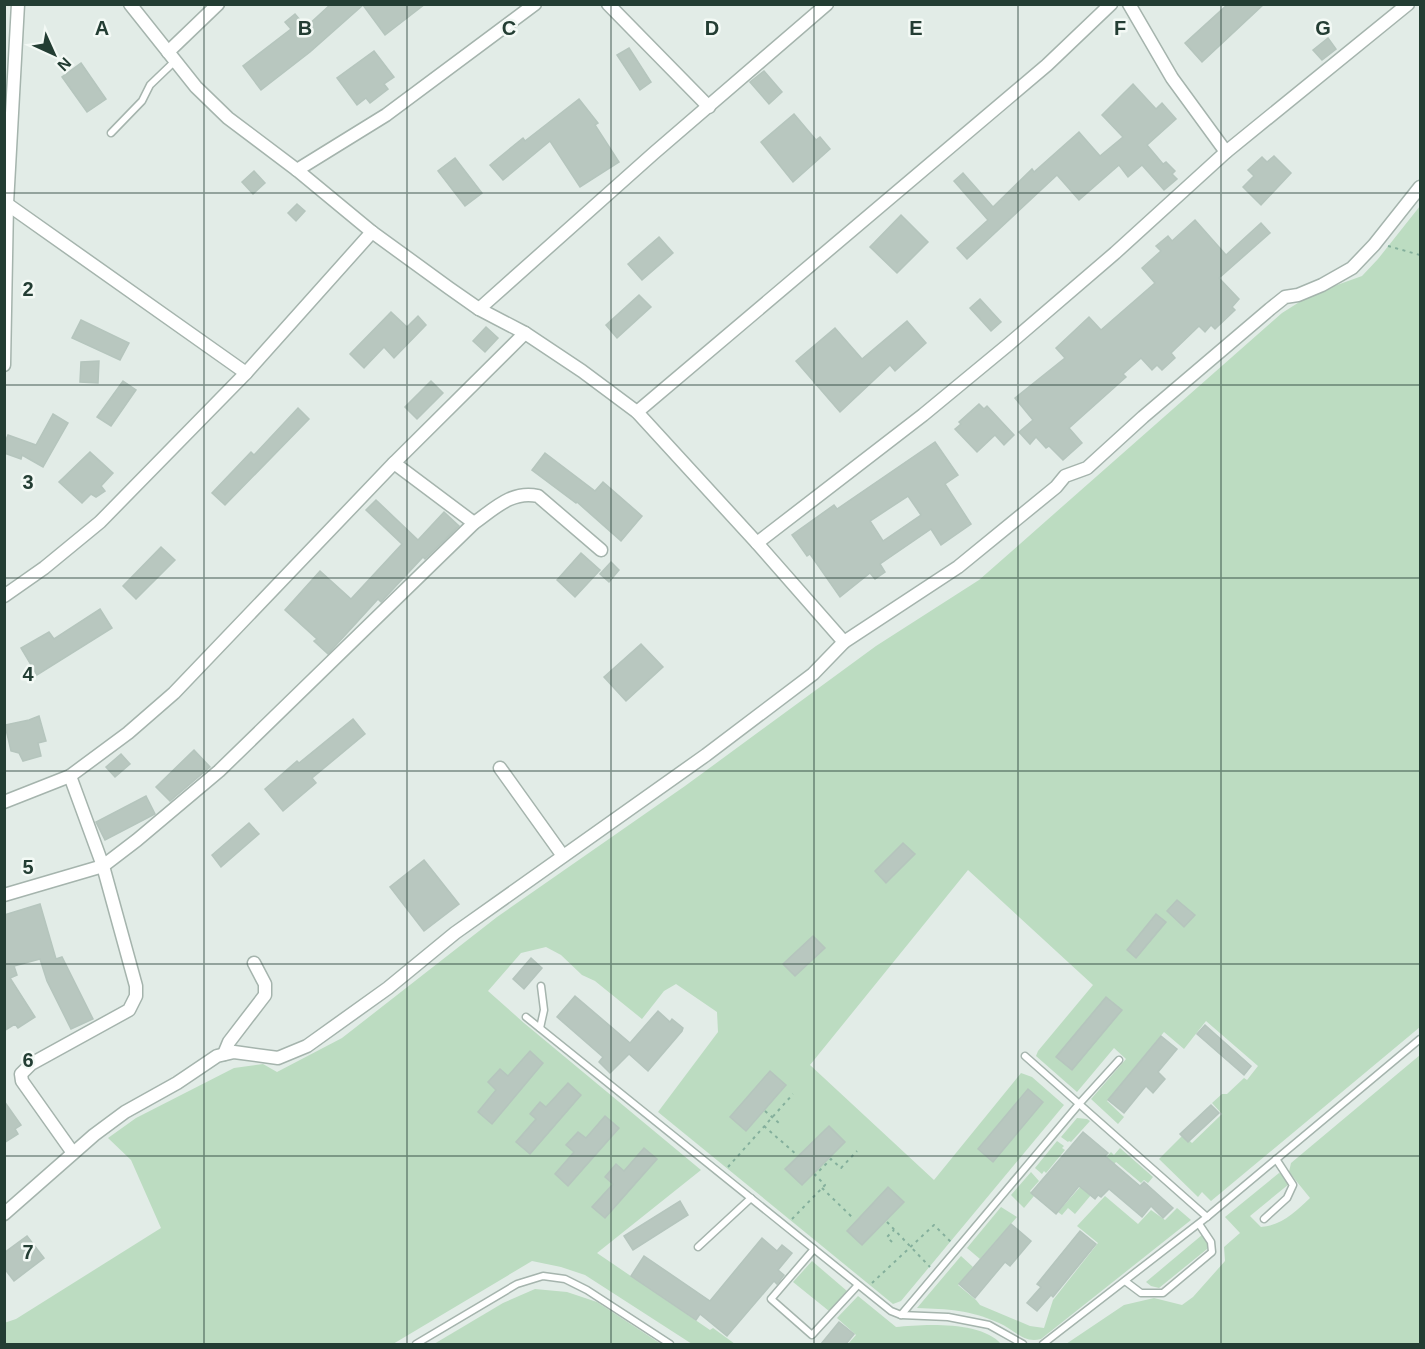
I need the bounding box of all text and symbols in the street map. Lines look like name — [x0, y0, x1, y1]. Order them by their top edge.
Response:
text: A — [95, 17, 109, 39]
text: B — [298, 17, 312, 39]
text: C — [502, 17, 516, 39]
text: D — [705, 17, 719, 39]
text: E — [909, 17, 923, 39]
text: F — [1114, 17, 1126, 39]
text: G — [1315, 17, 1331, 39]
north arrow — [24, 24, 84, 84]
text: N — [54, 54, 74, 74]
text: 2 — [22, 278, 34, 300]
text: 3 — [22, 471, 34, 493]
text: 4 — [22, 663, 34, 685]
text: 5 — [22, 856, 34, 878]
text: 6 — [22, 1049, 34, 1071]
text: 7 — [22, 1241, 34, 1263]

